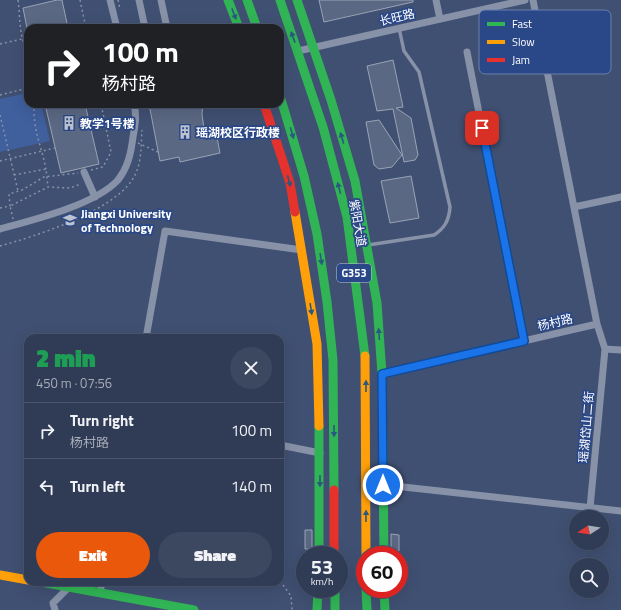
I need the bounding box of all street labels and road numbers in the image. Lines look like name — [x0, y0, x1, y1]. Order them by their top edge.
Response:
street label: 长旺路 — [377, 4, 417, 30]
street label: 紫阳大道 — [344, 198, 372, 248]
road number: G353 — [337, 264, 371, 282]
street label: 杨村路 — [535, 309, 575, 335]
street label: 瑶湖岱山二街 — [573, 390, 599, 464]

